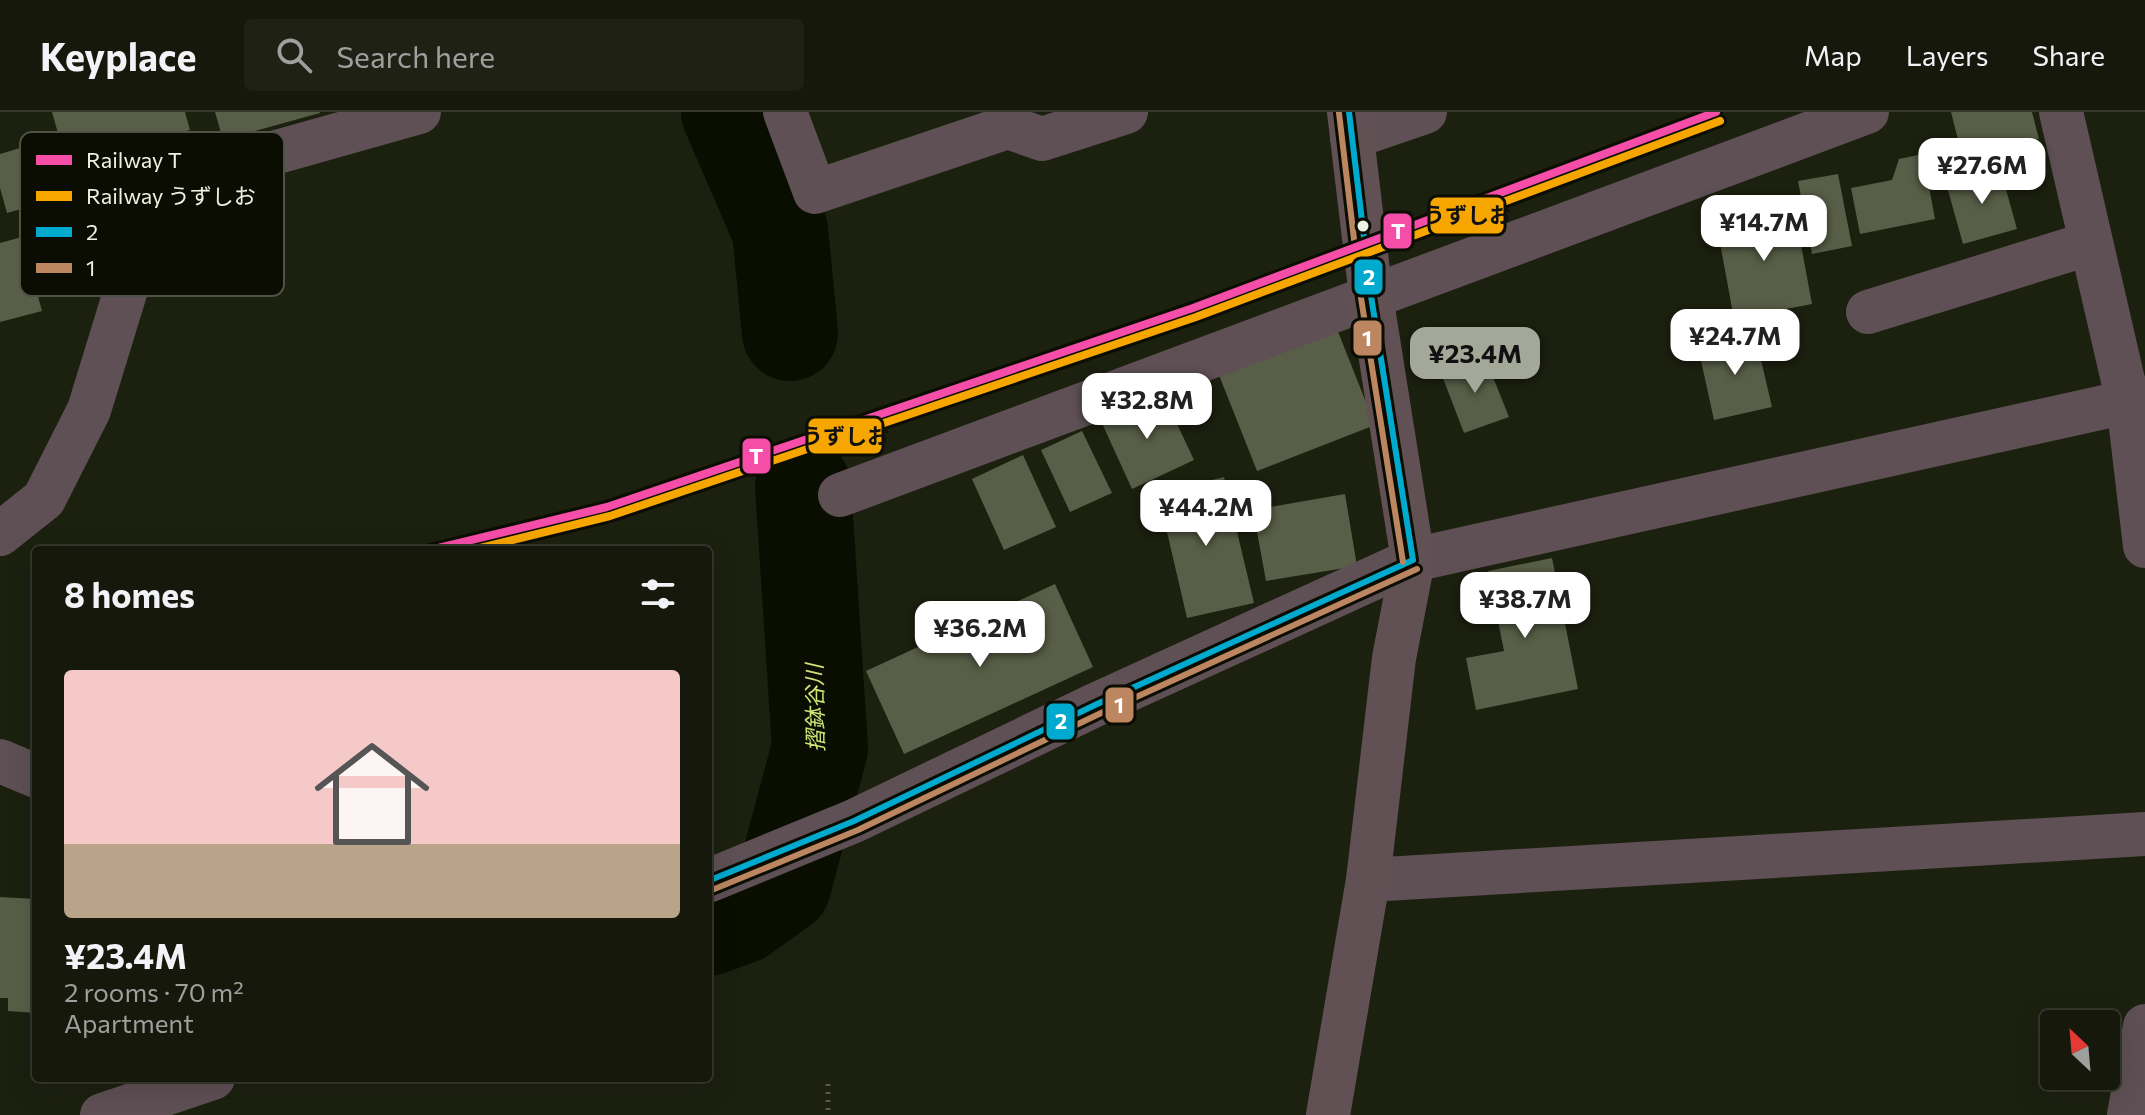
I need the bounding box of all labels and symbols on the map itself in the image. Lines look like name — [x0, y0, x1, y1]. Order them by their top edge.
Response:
legend — [20, 132, 284, 296]
pin: ¥27.6M — [1917, 138, 2047, 206]
text: Railway T — [86, 146, 182, 173]
text: Railway うずしお — [86, 182, 256, 209]
pin: ¥14.7M — [1699, 195, 1829, 263]
line badge: うずしお — [1429, 196, 1505, 235]
text: うずしお — [1423, 201, 1511, 228]
line badge: T — [1382, 212, 1413, 250]
text: T — [1391, 217, 1405, 244]
text: 2 — [86, 218, 98, 245]
unlabelled marker — [1355, 218, 1371, 234]
text: 1 — [86, 254, 95, 281]
line badge: 2 — [1353, 258, 1384, 296]
text: 2 — [1363, 263, 1375, 290]
pin: ¥24.7M — [1670, 309, 1800, 377]
line badge: 1 — [1352, 319, 1383, 357]
text: 1 — [1362, 324, 1372, 351]
pin: ¥23.4M — [1410, 327, 1540, 395]
pin: ¥32.8M — [1082, 373, 1212, 441]
line badge: うずしお — [807, 417, 883, 455]
text: うずしお — [801, 422, 889, 449]
line badge: T — [741, 437, 772, 475]
text: T — [749, 442, 763, 469]
pin: ¥44.2M — [1141, 480, 1271, 548]
pin: ¥38.7M — [1460, 572, 1590, 640]
pin: ¥36.2M — [915, 601, 1045, 669]
water label: 摺鉢谷川 — [800, 662, 829, 752]
line badge: 1 — [1104, 686, 1135, 724]
text: 1 — [1114, 691, 1124, 718]
line badge: 2 — [1045, 702, 1076, 741]
text: 2 — [1055, 707, 1067, 734]
north arrow — [2040, 1010, 2120, 1090]

